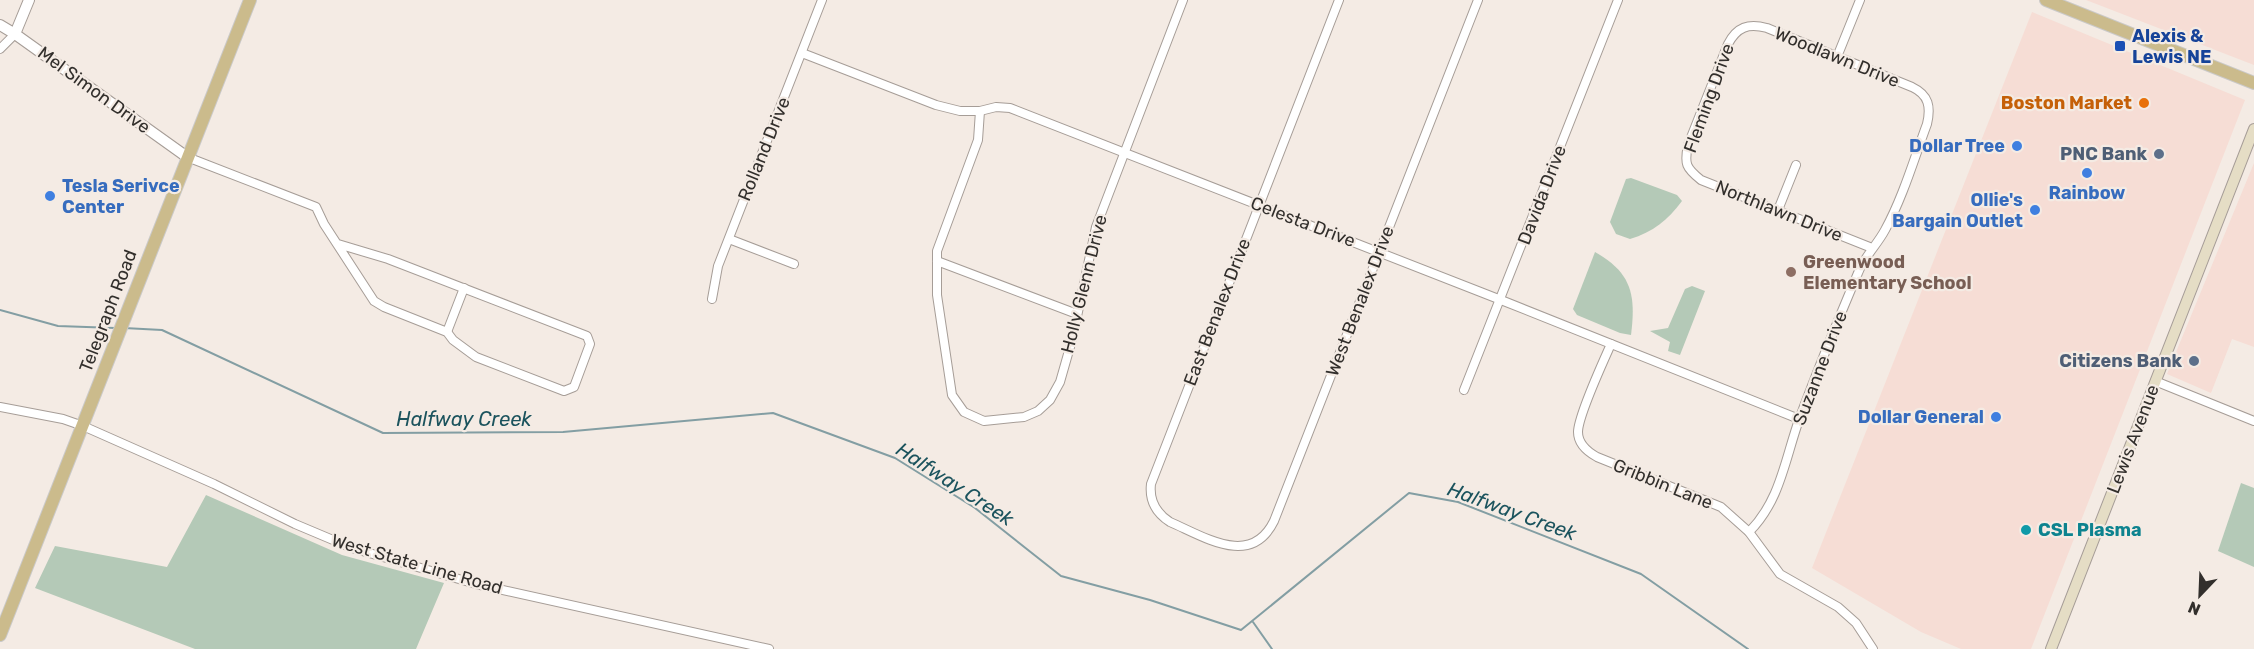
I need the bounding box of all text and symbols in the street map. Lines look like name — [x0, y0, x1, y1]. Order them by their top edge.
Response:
street label: Woodlawn Drive — [1771, 22, 1903, 92]
place label: Alexis & Lewis NE — [2132, 25, 2212, 68]
marker: Alexis & Lewis NE — [2113, 39, 2127, 53]
street label: Fleming Drive — [1679, 40, 1739, 156]
street label: Mel Simon Drive — [33, 42, 155, 138]
place label: Boston Market — [2001, 92, 2132, 114]
street label: Rolland Drive — [733, 94, 795, 204]
marker: Boston Market — [2137, 96, 2151, 110]
place label: Dollar Tree — [1909, 135, 2005, 157]
marker: Dollar Tree — [2010, 139, 2024, 153]
street label: Davida Drive — [1513, 142, 1571, 248]
place label: PNC Bank — [2060, 143, 2147, 165]
marker: PNC Bank — [2152, 147, 2166, 161]
marker: Rainbow — [2080, 166, 2094, 180]
place label: Tesla Serivce Center — [62, 175, 180, 218]
street label: Northlawn Drive — [1712, 176, 1846, 246]
place label: Rainbow — [2049, 182, 2125, 204]
marker: Tesla Serivce Center — [43, 189, 57, 203]
place label: Ollie's Bargain Outlet — [1892, 189, 2023, 232]
street label: Celesta Drive — [1248, 192, 1358, 252]
marker: Ollie's Bargain Outlet — [2028, 203, 2042, 217]
street label: Holly Glenn Drive — [1056, 212, 1112, 356]
street label: West Benalex Drive — [1321, 223, 1399, 379]
street label: East Benalex Drive — [1179, 235, 1255, 389]
street label: Telegraph Road — [75, 247, 141, 375]
place label: Greenwood Elementary School — [1803, 251, 1972, 294]
marker: Greenwood Elementary School — [1784, 265, 1798, 279]
street label: Suzanne Drive — [1788, 308, 1852, 428]
place label: Citizens Bank — [2059, 350, 2182, 372]
marker: Citizens Bank — [2187, 354, 2201, 368]
street label: Lewis Avenue — [2102, 382, 2164, 496]
place label: Dollar General — [1858, 406, 1984, 428]
water label: Halfway Creek — [396, 407, 532, 431]
marker: Dollar General — [1989, 410, 2003, 424]
water label: Halfway Creek — [892, 437, 1019, 531]
street label: Gribbin Lane — [1610, 454, 1716, 514]
water label: Halfway Creek — [1444, 477, 1580, 546]
place label: CSL Plasma — [2038, 519, 2142, 541]
marker: CSL Plasma — [2019, 523, 2033, 537]
street label: West State Line Road — [329, 529, 505, 599]
north arrow — [2170, 565, 2230, 625]
text: N — [2185, 597, 2203, 619]

